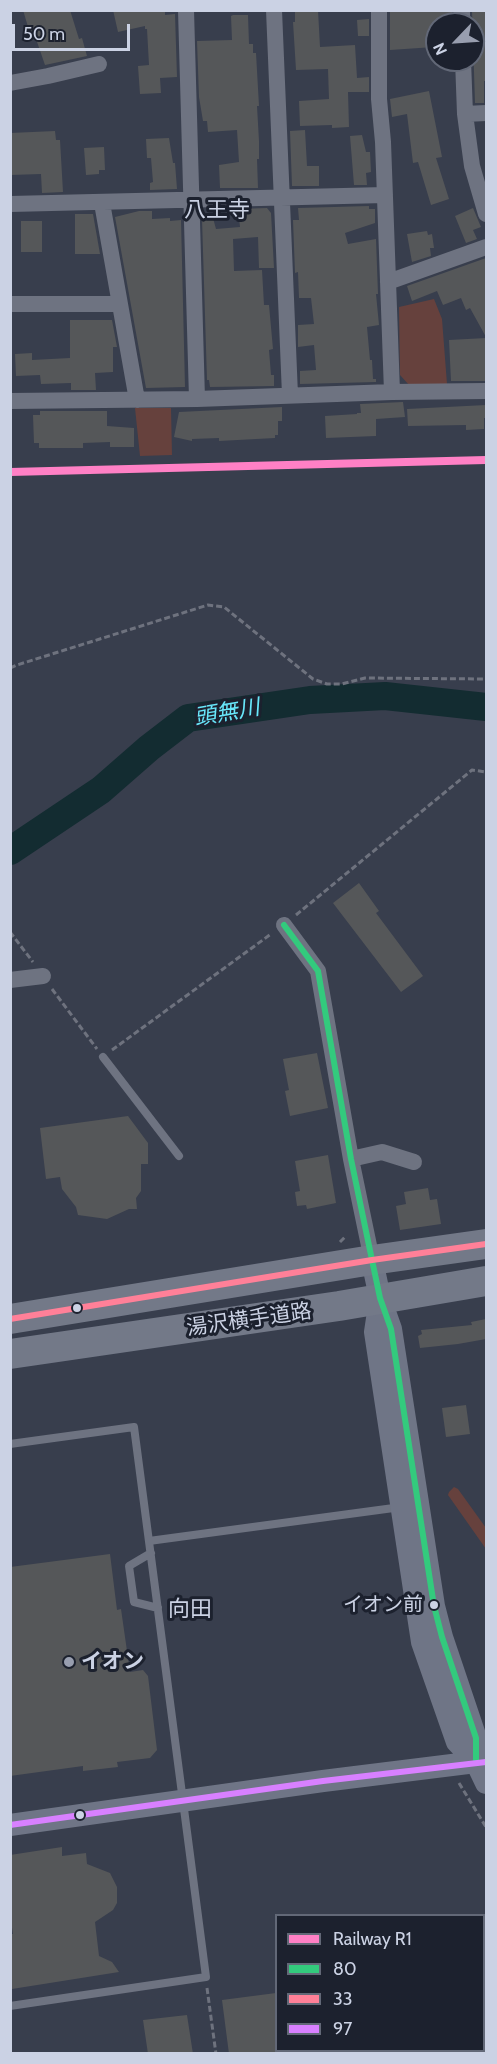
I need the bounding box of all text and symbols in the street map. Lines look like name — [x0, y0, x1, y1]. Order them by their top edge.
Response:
scale bar — [15, 12, 134, 50]
north arrow — [425, 12, 485, 72]
text: 50 m — [23, 23, 65, 45]
text: N — [429, 40, 451, 58]
district label: 八王寺 — [184, 198, 250, 224]
water label: 頭無川 — [192, 694, 262, 732]
street label: 湯沢横手道路 — [185, 1299, 313, 1341]
unlabelled marker — [71, 1302, 83, 1314]
place label: イオン前 — [343, 1593, 423, 1617]
district label: 向田 — [168, 1597, 212, 1623]
marker: イオン前 — [428, 1599, 440, 1611]
place label: イオン — [81, 1649, 144, 1675]
marker: イオン — [62, 1655, 76, 1669]
unlabelled marker — [74, 1809, 86, 1821]
legend — [275, 1914, 485, 2052]
text: Railway R1 — [333, 1928, 412, 1950]
text: 80 — [333, 1958, 356, 1980]
text: 33 — [333, 1988, 352, 2010]
text: 97 — [333, 2018, 352, 2040]

